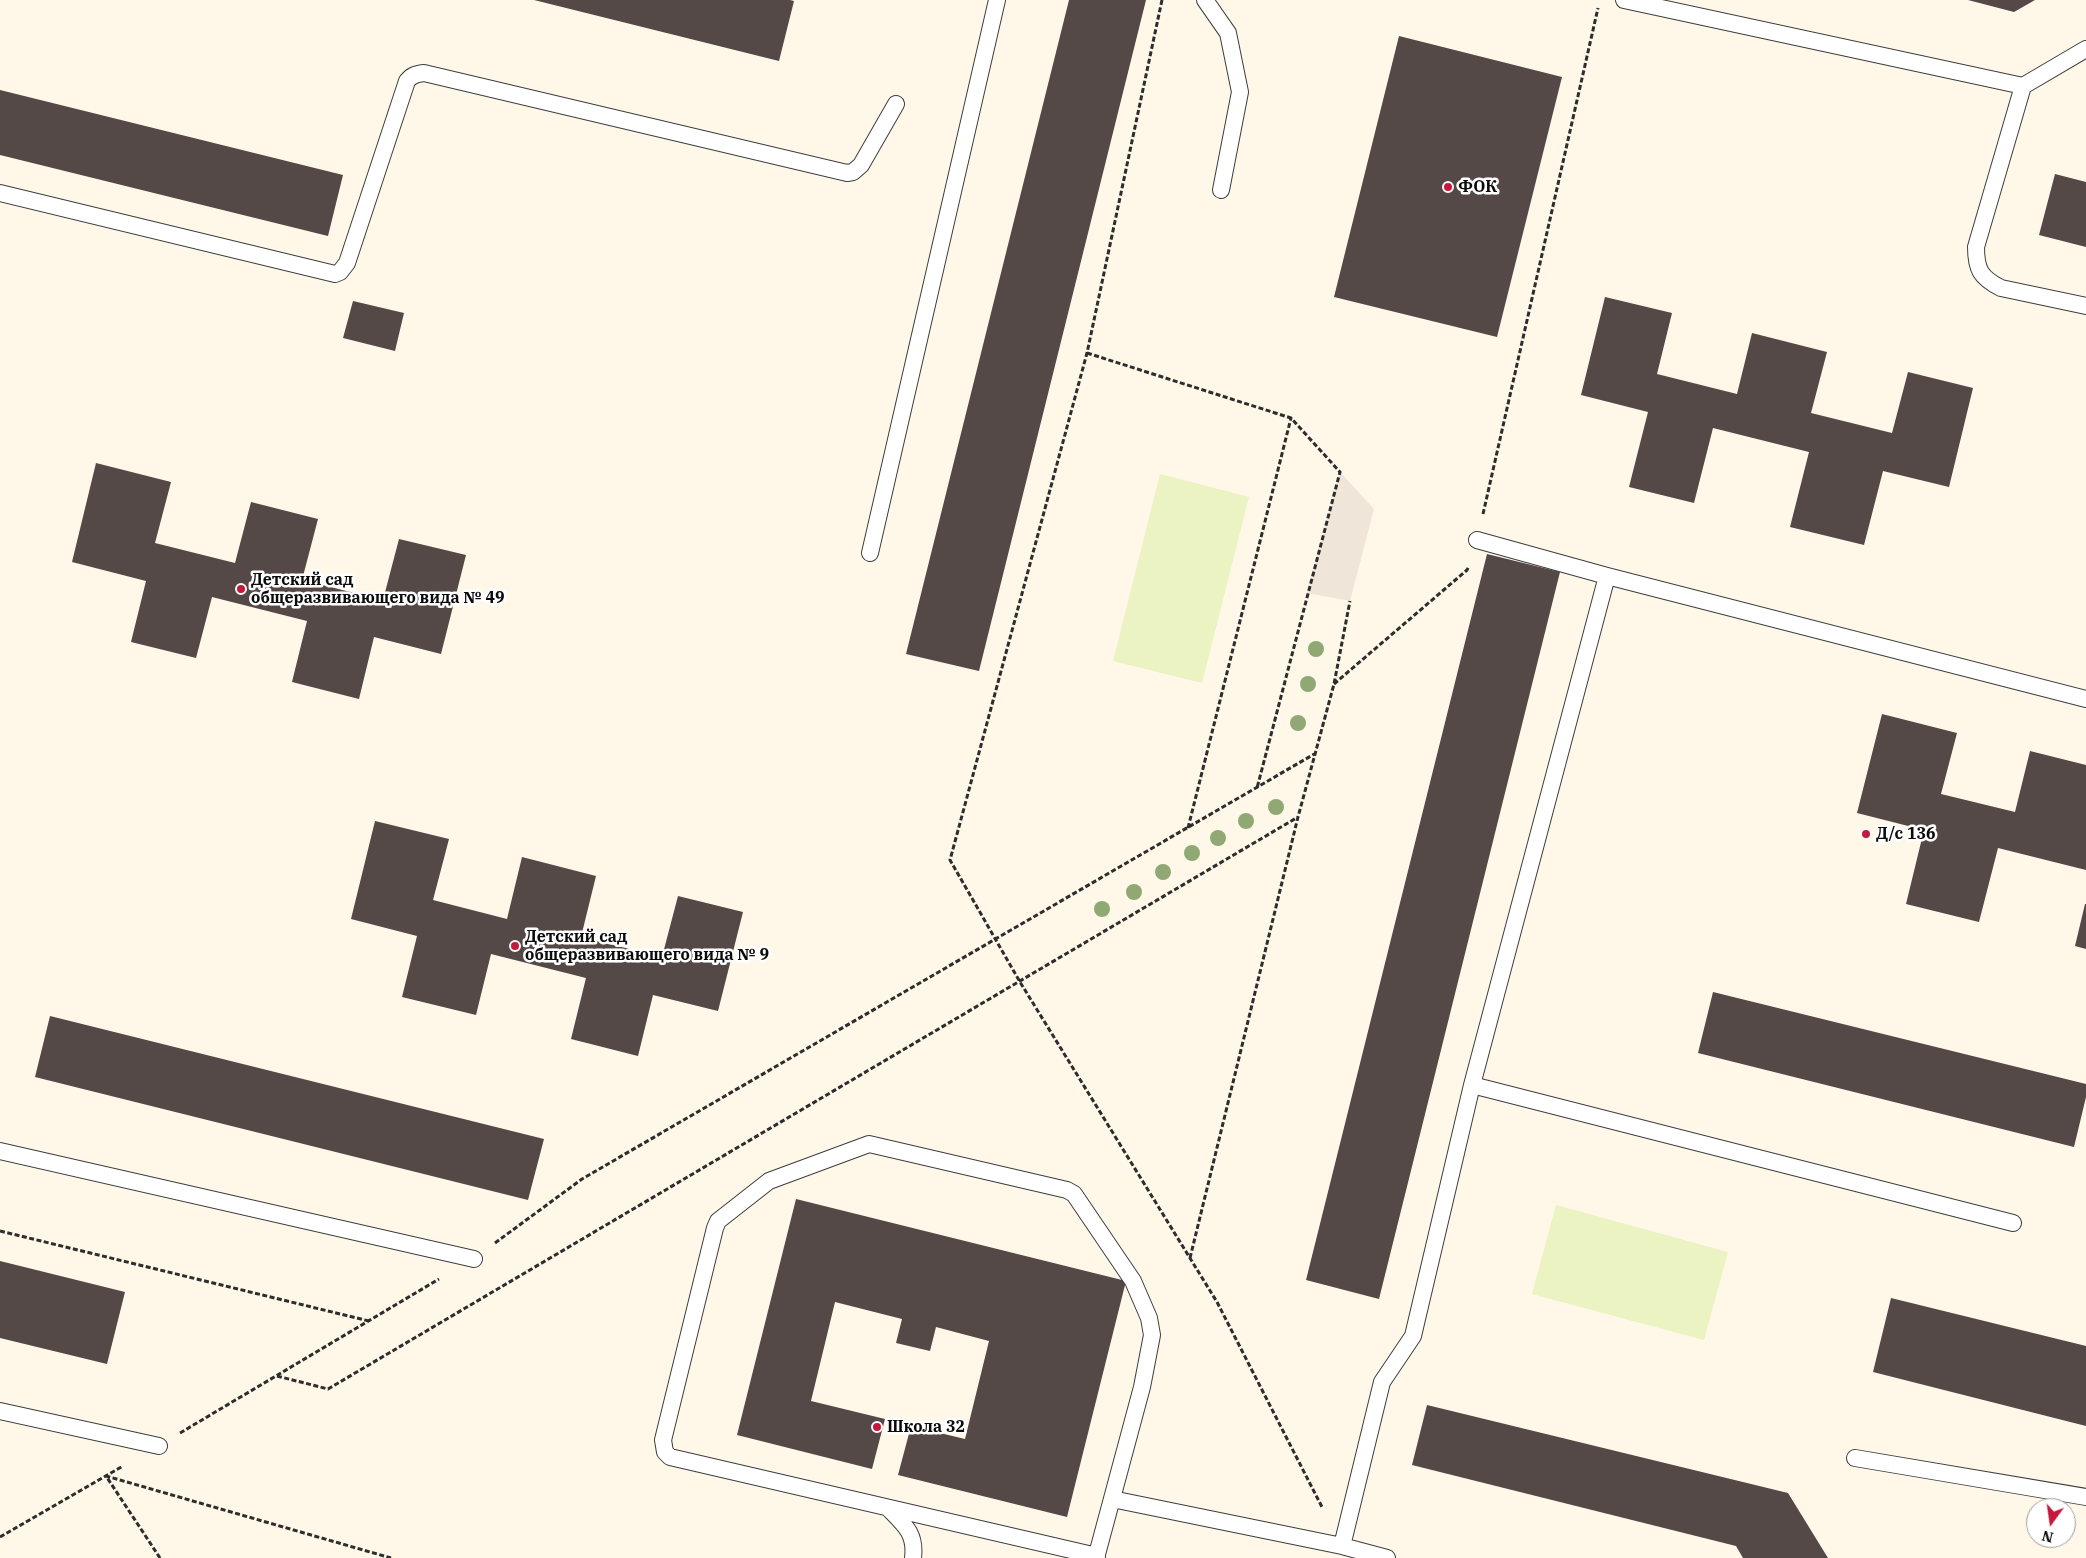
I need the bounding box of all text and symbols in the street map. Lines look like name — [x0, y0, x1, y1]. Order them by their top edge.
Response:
place label: ФОК — [1458, 177, 1497, 197]
marker: ФОК — [1442, 181, 1454, 193]
place label: Детский сад общеразвивающего вида № 49 — [251, 570, 505, 608]
marker: Детский сад общеразвивающего вида № 49 — [235, 583, 247, 595]
place label: Д/с 136 — [1876, 824, 1936, 844]
marker: Д/с 136 — [1860, 828, 1872, 840]
place label: Детский сад общеразвивающего вида № 9 — [525, 927, 769, 965]
marker: Детский сад общеразвивающего вида № 9 — [509, 940, 521, 952]
place label: Школа 32 — [887, 1417, 965, 1437]
marker: Школа 32 — [871, 1421, 883, 1433]
north arrow — [2026, 1498, 2076, 1548]
text: N — [2040, 1527, 2055, 1547]

